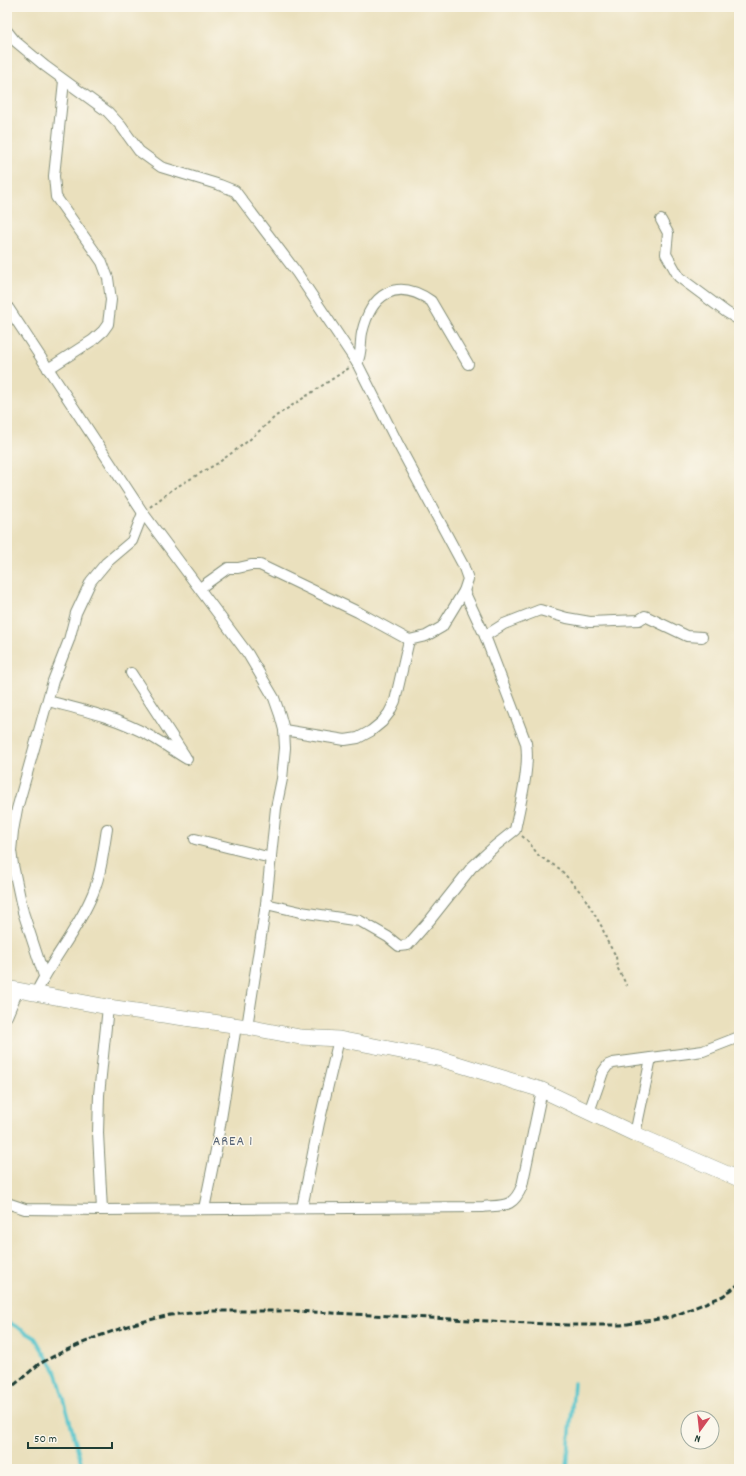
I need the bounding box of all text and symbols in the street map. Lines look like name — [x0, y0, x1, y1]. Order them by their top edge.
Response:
district label: AREA 1 — [213, 1132, 253, 1152]
north arrow — [680, 1410, 720, 1450]
scale bar — [28, 1424, 112, 1450]
text: N — [693, 1429, 703, 1446]
text: 50 m — [34, 1431, 57, 1448]

